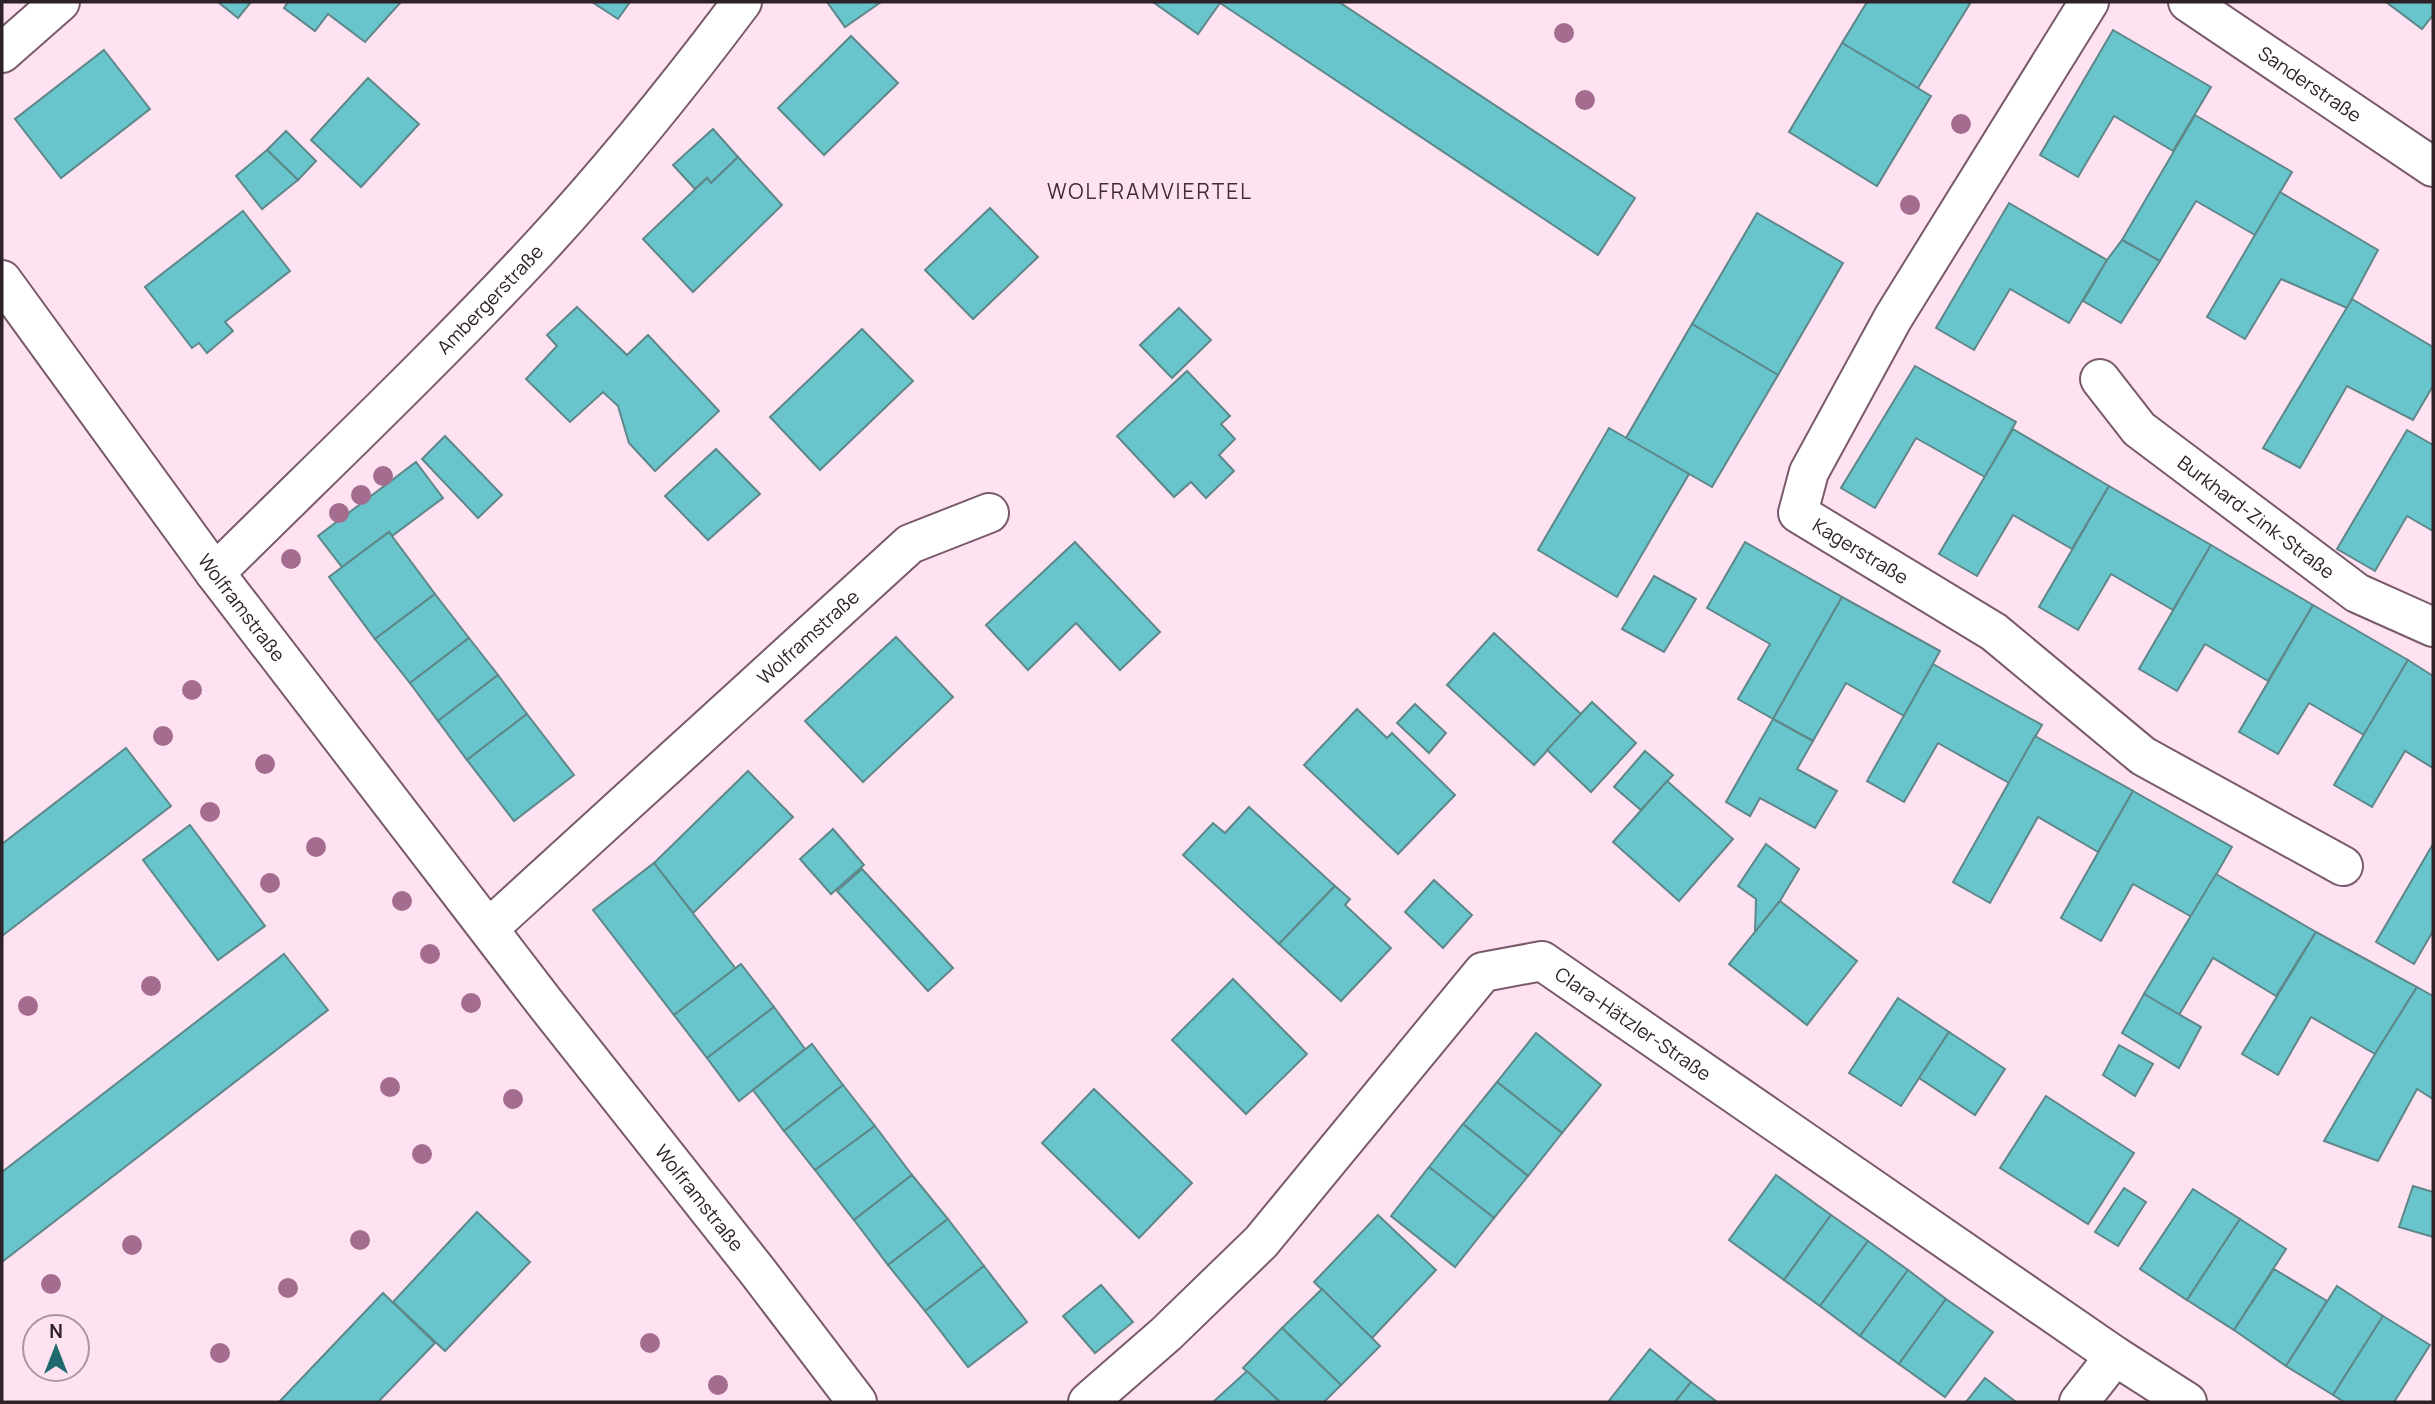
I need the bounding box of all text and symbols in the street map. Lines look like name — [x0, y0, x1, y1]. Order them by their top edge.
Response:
street label: Sanderstraße — [2253, 40, 2367, 128]
district label: WOLFRAMVIERTEL — [1047, 177, 1253, 205]
street label: Ambergerstraße — [431, 239, 549, 360]
street label: Burkhard-Zink-Straße — [2172, 450, 2340, 585]
street label: Kagerstraße — [1808, 512, 1913, 590]
street label: Wolframstraße — [192, 548, 291, 667]
street label: Wolframstraße — [752, 584, 865, 690]
street label: Clara-Hätzler-Straße — [1550, 961, 1716, 1087]
street label: Wolframstraße — [649, 1139, 750, 1257]
north arrow — [21, 1313, 91, 1383]
text: N — [49, 1318, 63, 1344]

